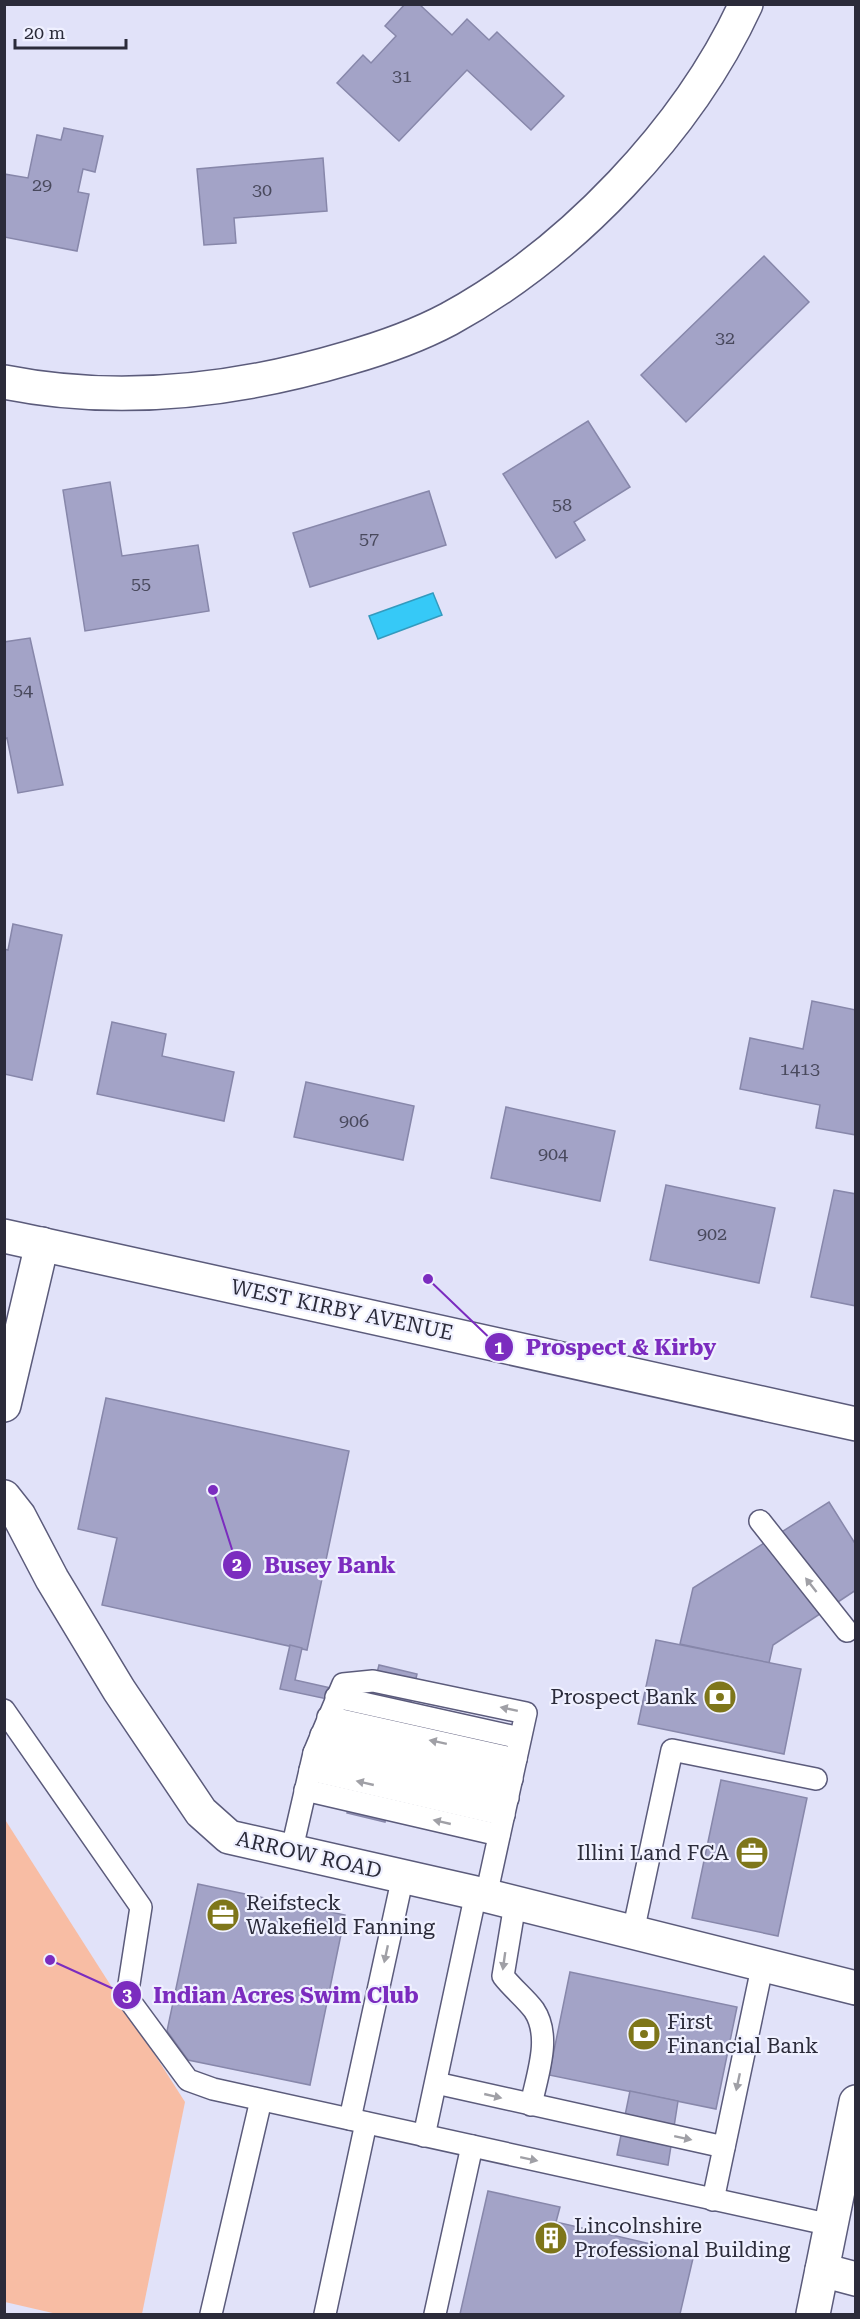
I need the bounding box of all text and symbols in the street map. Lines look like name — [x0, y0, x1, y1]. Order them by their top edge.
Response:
scale bar — [15, 12, 126, 50]
text: 20 m — [24, 22, 65, 43]
house number: 31 — [392, 65, 412, 86]
house number: 29 — [32, 174, 52, 195]
house number: 30 — [252, 179, 272, 200]
house number: 32 — [715, 327, 735, 348]
house number: 58 — [552, 494, 572, 515]
house number: 57 — [359, 528, 379, 549]
house number: 55 — [131, 573, 151, 594]
house number: 54 — [13, 679, 33, 700]
house number: 1413 — [780, 1058, 820, 1079]
house number: 906 — [339, 1110, 369, 1131]
house number: 904 — [538, 1143, 568, 1164]
house number: 902 — [697, 1223, 727, 1244]
street label: WEST KIRBY AVENUE — [229, 1275, 455, 1345]
callout: Prospect & Kirby — [484, 1327, 728, 1367]
text: Prospect & Kirby — [526, 1335, 717, 1360]
text: 1 — [494, 1337, 504, 1358]
callout: Busey Bank — [222, 1545, 407, 1585]
text: Busey Bank — [264, 1553, 396, 1578]
text: 2 — [232, 1554, 242, 1575]
one-way arrow — [805, 1578, 817, 1593]
bank icon: Prospect Bank — [702, 1679, 738, 1715]
place label: Prospect Bank — [550, 1685, 697, 1709]
one-way arrow — [499, 1704, 518, 1714]
one-way arrow — [429, 1736, 448, 1746]
one-way arrow — [355, 1778, 374, 1788]
one-way arrow — [433, 1816, 452, 1826]
street label: ARROW ROAD — [234, 1827, 384, 1883]
office icon: Illini Land FCA — [734, 1835, 770, 1871]
place label: Illini Land FCA — [577, 1841, 729, 1865]
place label: Reifsteck Wakefield Fanning — [246, 1891, 435, 1939]
office icon: Reifsteck Wakefield Fanning — [205, 1897, 241, 1933]
one-way arrow — [381, 1944, 390, 1963]
one-way arrow — [500, 1952, 509, 1971]
callout: Indian Acres Swim Club — [112, 1975, 431, 2015]
text: Indian Acres Swim Club — [153, 1983, 419, 2008]
text: 3 — [122, 1984, 132, 2005]
place label: First Financial Bank — [667, 2010, 818, 2058]
bank icon: First Financial Bank — [626, 2016, 662, 2052]
one-way arrow — [733, 2073, 742, 2092]
one-way arrow — [483, 2092, 502, 2102]
one-way arrow — [674, 2134, 692, 2144]
one-way arrow — [520, 2155, 539, 2164]
place label: Lincolnshire Professional Building — [574, 2214, 790, 2262]
building icon: Lincolnshire Professional Building — [533, 2220, 569, 2256]

